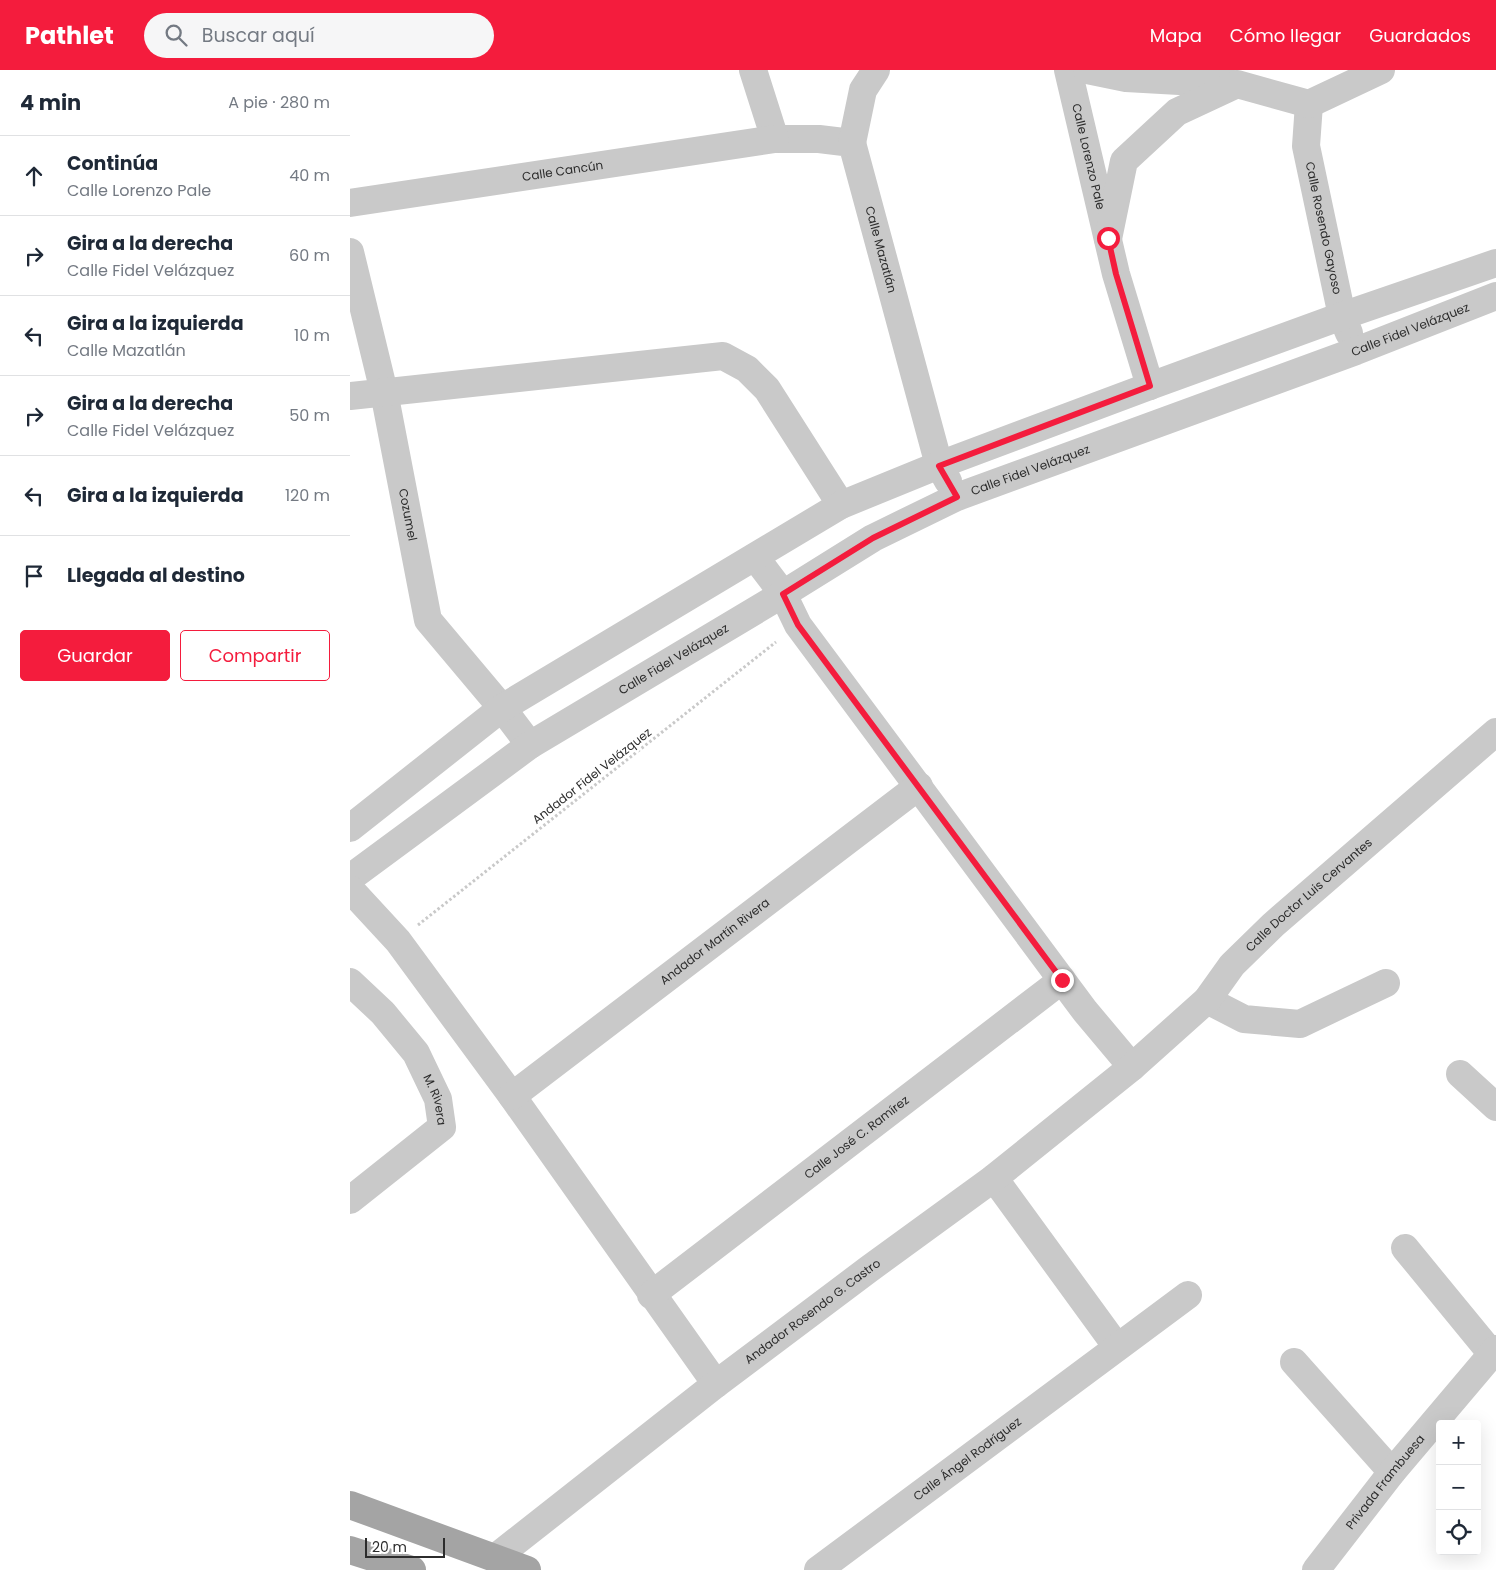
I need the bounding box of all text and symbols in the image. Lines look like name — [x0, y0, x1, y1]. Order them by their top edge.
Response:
search box — [144, 13, 494, 58]
text: Pathlet — [25, 19, 114, 52]
icon: search — [162, 21, 190, 49]
text: Buscar aquí — [202, 22, 315, 49]
text: Mapa — [1150, 23, 1202, 48]
text: Cómo llegar — [1230, 23, 1341, 48]
text: Guardados — [1369, 23, 1471, 48]
text: 4 min — [20, 88, 81, 117]
text: A pie · 280 m — [228, 91, 330, 114]
street label: Calle Lorenzo Pale — [1068, 102, 1110, 211]
text: Continúa — [67, 150, 158, 177]
street label: Calle Cancún — [521, 156, 604, 185]
street label: Calle Rosendo Gayoso — [1302, 160, 1346, 296]
icon: ahead — [20, 162, 48, 190]
text: 40 m — [289, 164, 330, 187]
text: Calle Lorenzo Pale — [67, 179, 211, 202]
street label: Calle Mazatlán — [861, 204, 901, 295]
route start — [1097, 227, 1120, 250]
text: Gira a la derecha — [67, 230, 233, 257]
icon: right — [20, 242, 48, 270]
text: 60 m — [289, 244, 330, 267]
text: Calle Fidel Velázquez — [67, 259, 234, 282]
street label: Calle Fidel Velázquez — [1348, 298, 1472, 360]
text: Gira a la izquierda — [67, 310, 244, 337]
icon: left — [20, 322, 48, 350]
text: 10 m — [294, 324, 330, 347]
text: Calle Mazatlán — [67, 339, 186, 362]
text: Gira a la derecha — [67, 390, 233, 417]
icon: right — [20, 402, 48, 430]
text: 50 m — [289, 404, 330, 427]
text: Calle Fidel Velázquez — [67, 419, 234, 442]
street label: Calle Fidel Velázquez — [968, 440, 1092, 499]
icon: left — [20, 482, 48, 510]
text: Gira a la izquierda — [67, 482, 244, 509]
text: 120 m — [285, 484, 330, 507]
street label: Cozumel — [395, 487, 422, 542]
icon: arrive — [20, 562, 48, 590]
text: Llegada al destino — [67, 562, 245, 589]
street label: Calle Fidel Velázquez — [615, 619, 732, 698]
button: Guardar — [20, 630, 170, 681]
button: Compartir — [180, 630, 330, 681]
street label: Andador Fidel Velázquez — [529, 724, 655, 828]
street label: Calle Doctor Luis Cervantes — [1241, 834, 1376, 955]
street label: Andador Martín Rivera — [656, 894, 773, 988]
route end — [1051, 969, 1074, 992]
street label: M. Rivera — [419, 1071, 451, 1126]
street label: Calle José C. Ramírez — [800, 1091, 912, 1183]
street label: Andador Rosendo G. Castro — [741, 1254, 884, 1368]
street label: Calle Ángel Rodríguez — [909, 1413, 1025, 1504]
map controls — [1436, 1420, 1481, 1555]
button: + — [1436, 1420, 1481, 1465]
street label: Privada Frambuesa — [1342, 1431, 1428, 1533]
button: − — [1436, 1465, 1481, 1510]
button: locate — [1436, 1510, 1481, 1555]
scale bar — [365, 1535, 445, 1558]
text: 20 m — [372, 1537, 407, 1557]

